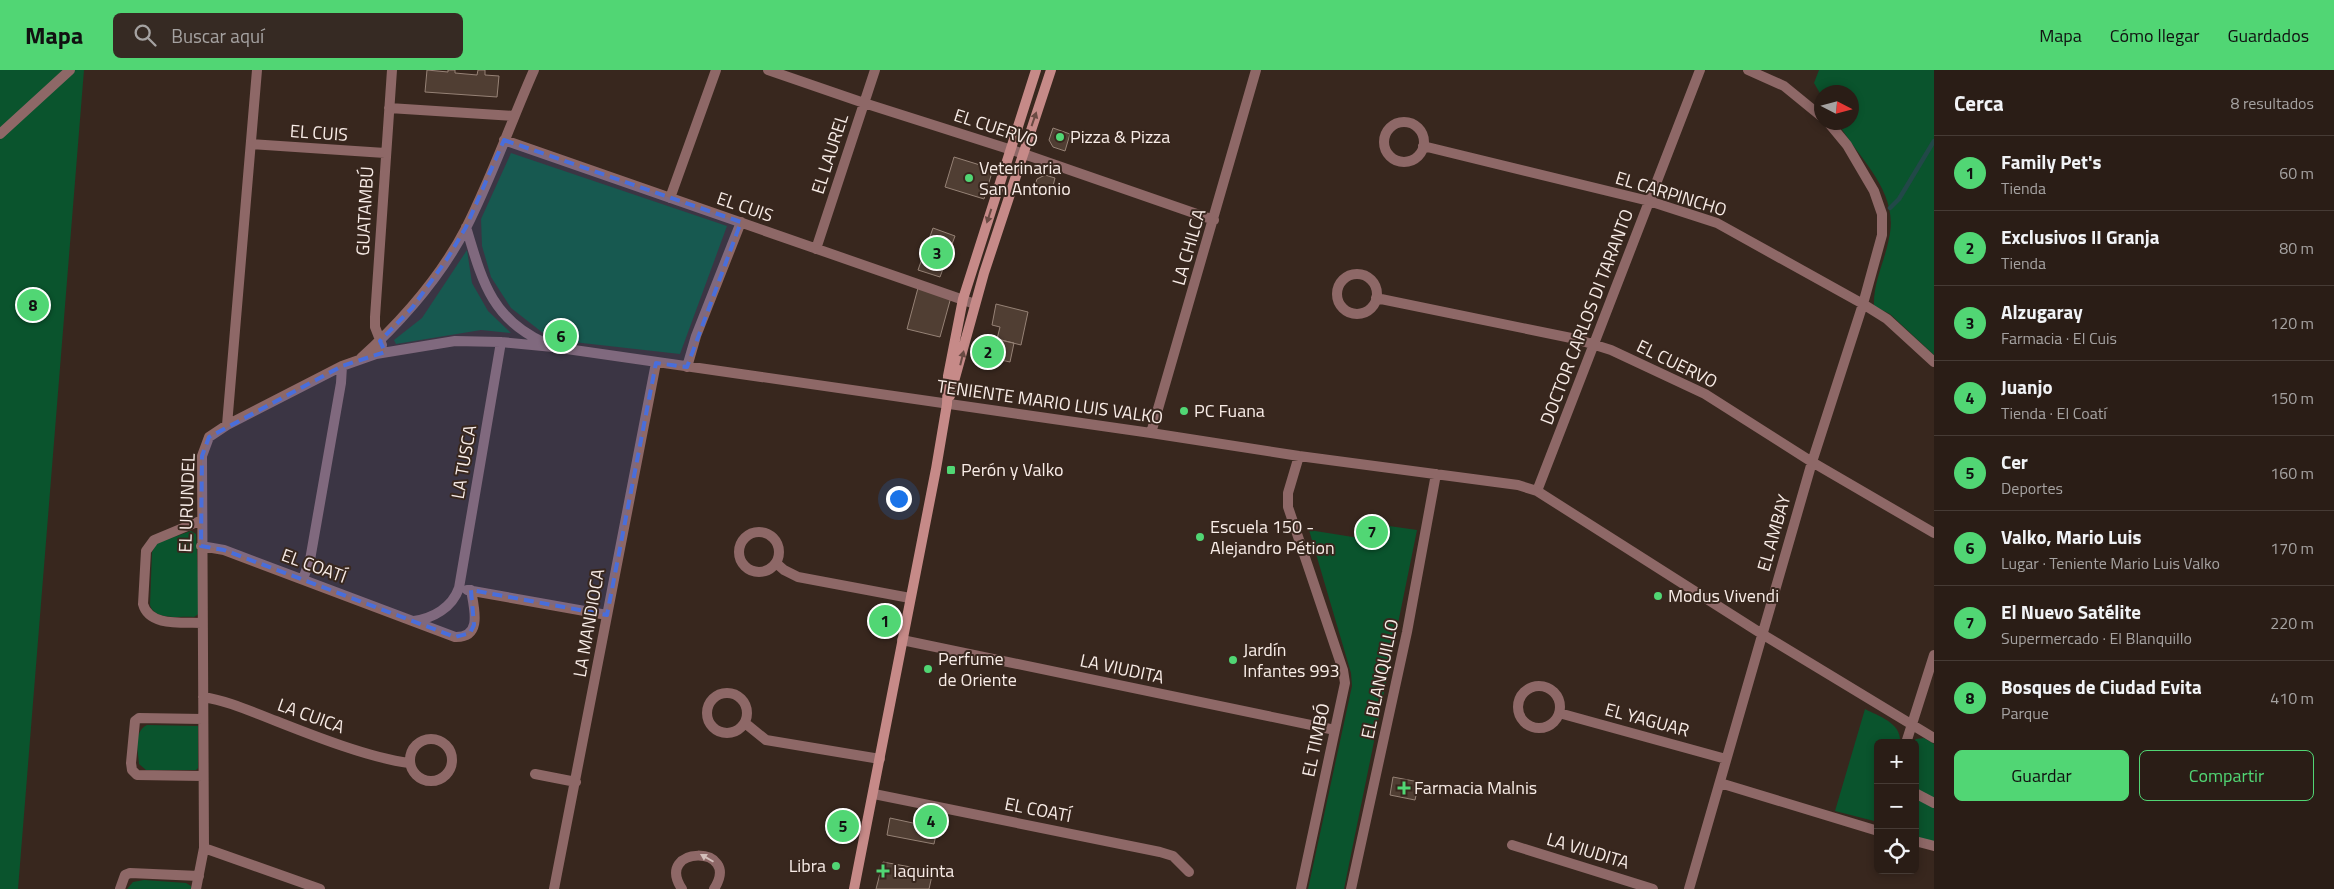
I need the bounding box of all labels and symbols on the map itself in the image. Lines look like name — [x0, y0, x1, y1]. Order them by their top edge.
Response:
north arrow — [1814, 85, 1859, 130]
street label: EL CUERVO — [951, 101, 1042, 154]
street label: EL LAUREL — [804, 110, 855, 197]
one-way arrow — [1031, 111, 1039, 126]
street label: EL CUIS — [289, 117, 349, 148]
place label: Pizza & Pizza — [1070, 123, 1170, 150]
marker: Pizza & Pizza — [1054, 131, 1066, 143]
place label: Veterinaria San Antonio — [979, 154, 1071, 202]
street label: EL CARPINCHO — [1612, 164, 1730, 223]
street label: GUATAMBÚ — [349, 166, 380, 256]
marker: Veterinaria San Antonio — [963, 172, 975, 184]
street label: EL CUIS — [713, 184, 777, 229]
street label: LA CHILCA — [1165, 205, 1212, 288]
street label: DOCTOR CARLOS DI TARANTO — [1533, 205, 1640, 429]
one-way arrow — [985, 209, 992, 224]
pin: 3 — [921, 234, 953, 272]
pin: 8 — [17, 286, 49, 324]
pin: 6 — [545, 317, 577, 355]
street label: EL CUERVO — [1632, 332, 1722, 395]
pin: 2 — [972, 333, 1004, 371]
one-way arrow — [958, 350, 966, 365]
street label: TENIENTE MARIO LUIS VALKO — [935, 372, 1165, 431]
place label: PC Fuana — [1194, 397, 1265, 424]
marker: PC Fuana — [1178, 405, 1190, 417]
street label: LA TUSCA — [444, 423, 483, 501]
street label: EL URUNDEL — [171, 453, 202, 553]
place label: Perón y Valko — [961, 456, 1064, 483]
marker: Perón y Valko — [945, 464, 957, 476]
your location — [886, 486, 912, 512]
street label: EL AMBAY — [1750, 491, 1797, 574]
place label: Escuela 150 - Alejandro Pétion — [1210, 513, 1335, 561]
pin: 7 — [1356, 513, 1388, 551]
marker: Escuela 150 - Alejandro Pétion — [1194, 531, 1206, 543]
street label: EL COATÍ — [278, 541, 351, 590]
street label: LA MANDIOCA — [566, 566, 611, 679]
place label: Modus Vivendi — [1668, 582, 1779, 609]
marker: Modus Vivendi — [1652, 590, 1664, 602]
pin: 1 — [869, 602, 901, 640]
street label: EL BLANQUILLO — [1354, 617, 1405, 741]
place label: Jardín Infantes 993 — [1243, 636, 1340, 684]
place label: Perfume de Oriente — [938, 645, 1017, 693]
street label: LA VIUDITA — [1078, 646, 1167, 691]
marker: Jardín Infantes 993 — [1227, 654, 1239, 666]
marker: Perfume de Oriente — [922, 663, 934, 675]
street label: LA CUICA — [274, 691, 349, 740]
street label: EL YAGUAR — [1602, 695, 1692, 744]
street label: EL TIMBÓ — [1295, 701, 1336, 779]
place label: Farmacia Malnis — [1414, 774, 1537, 801]
marker: Farmacia Malnis — [1398, 782, 1410, 794]
street label: EL COATÍ — [1002, 790, 1074, 829]
pin: 4 — [915, 802, 947, 840]
pin: 5 — [827, 807, 859, 845]
street label: LA VIUDITA — [1543, 825, 1633, 876]
place label: Libra — [789, 852, 826, 879]
one-way arrow — [700, 854, 715, 862]
place label: Iaquinta — [893, 857, 954, 884]
marker: Libra — [830, 860, 842, 872]
marker: Iaquinta — [877, 865, 889, 877]

